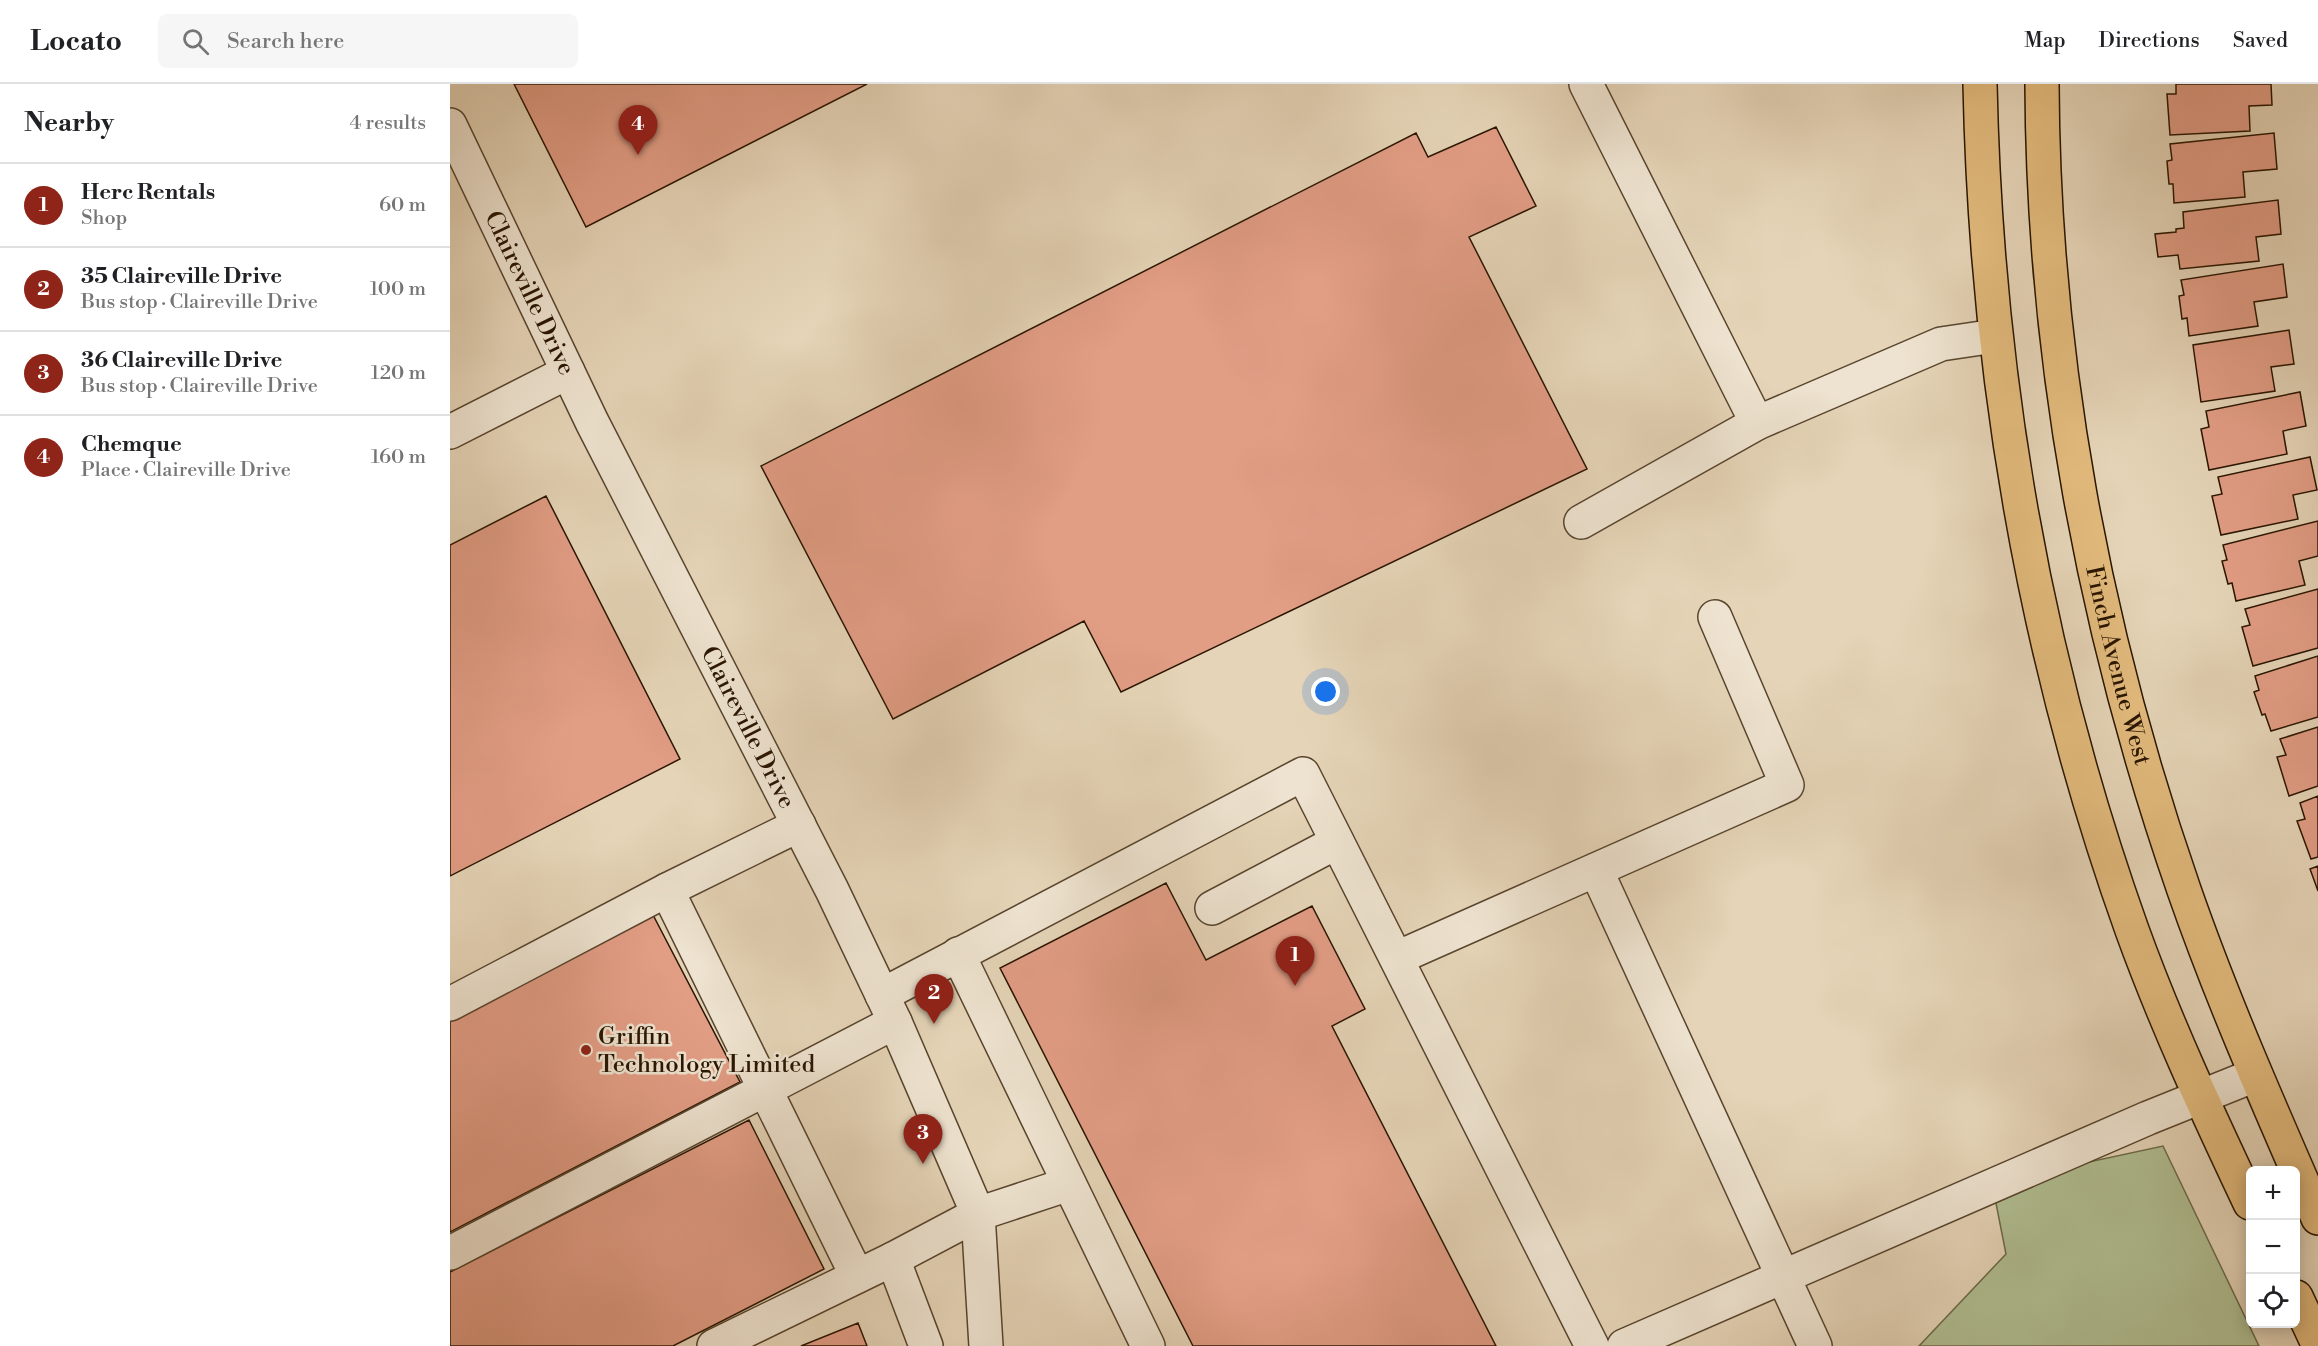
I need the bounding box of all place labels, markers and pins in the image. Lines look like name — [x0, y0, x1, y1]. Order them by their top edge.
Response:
pin: 4 — [618, 106, 657, 155]
pin: 1 — [1276, 936, 1314, 986]
pin: 2 — [914, 974, 954, 1024]
place label: Griffin Technology Limited — [598, 1022, 815, 1080]
marker: Griffin Technology Limited — [579, 1043, 593, 1057]
pin: 3 — [904, 1114, 942, 1164]

